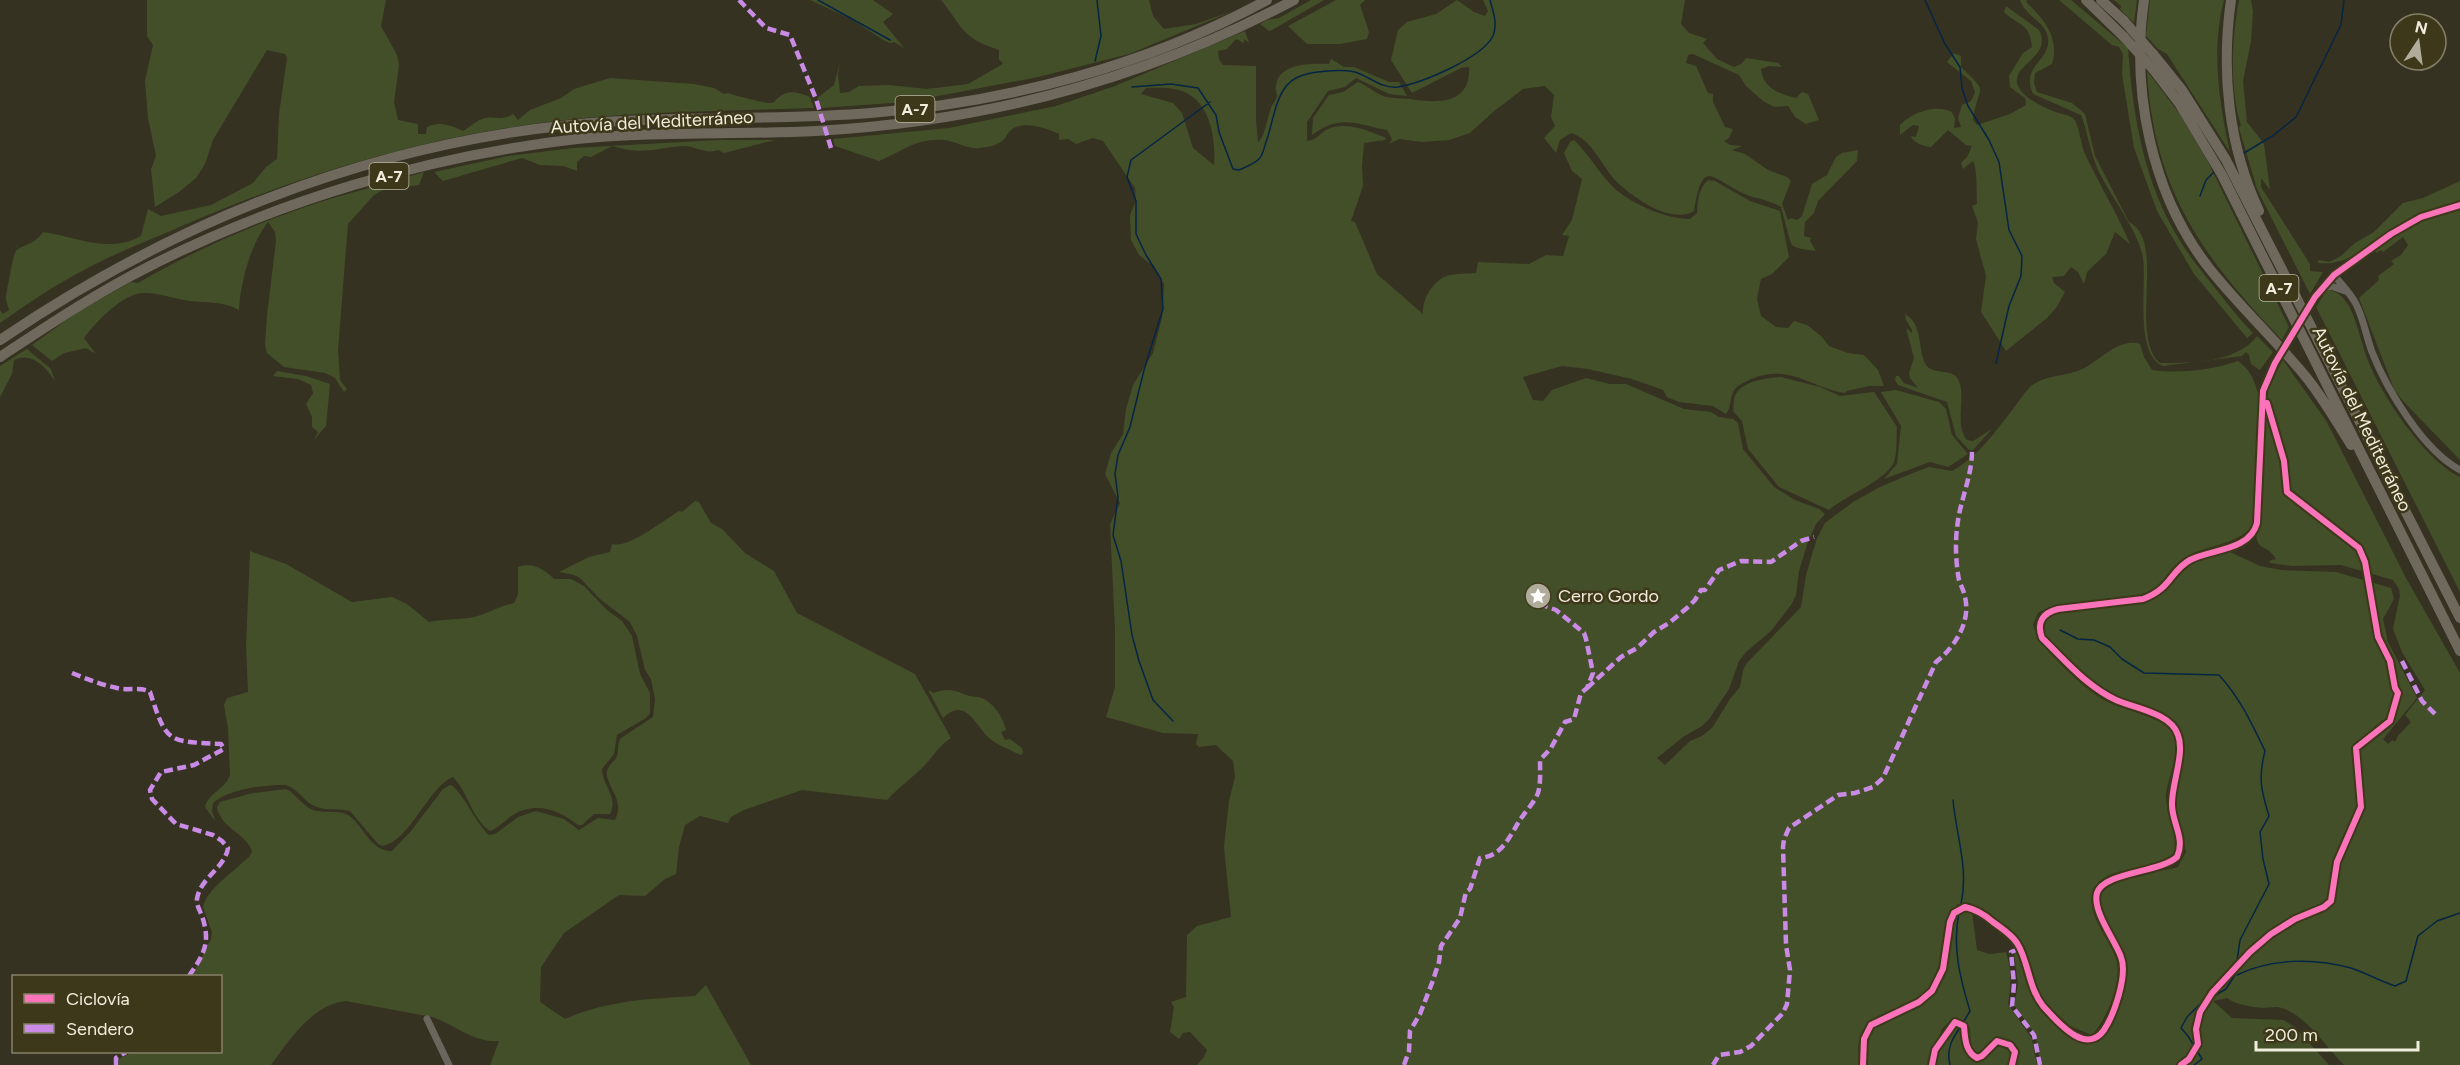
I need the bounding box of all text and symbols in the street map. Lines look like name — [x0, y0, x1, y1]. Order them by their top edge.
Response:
north arrow — [2388, 12, 2448, 72]
text: N — [2413, 17, 2429, 39]
road number: A-7 — [896, 96, 934, 122]
street label: Autovía del Mediterráneo — [550, 106, 754, 138]
road number: A-7 — [370, 163, 408, 189]
road number: A-7 — [2260, 275, 2298, 301]
street label: Autovía del Mediterráneo — [2308, 323, 2416, 515]
place icon: Cerro Gordo — [1523, 581, 1553, 611]
place label: Cerro Gordo — [1558, 585, 1659, 607]
legend — [12, 975, 222, 1053]
text: Ciclovía — [66, 988, 130, 1010]
scale bar — [2256, 1014, 2418, 1052]
text: Sendero — [66, 1018, 134, 1040]
text: 200 m — [2265, 1024, 2318, 1046]

